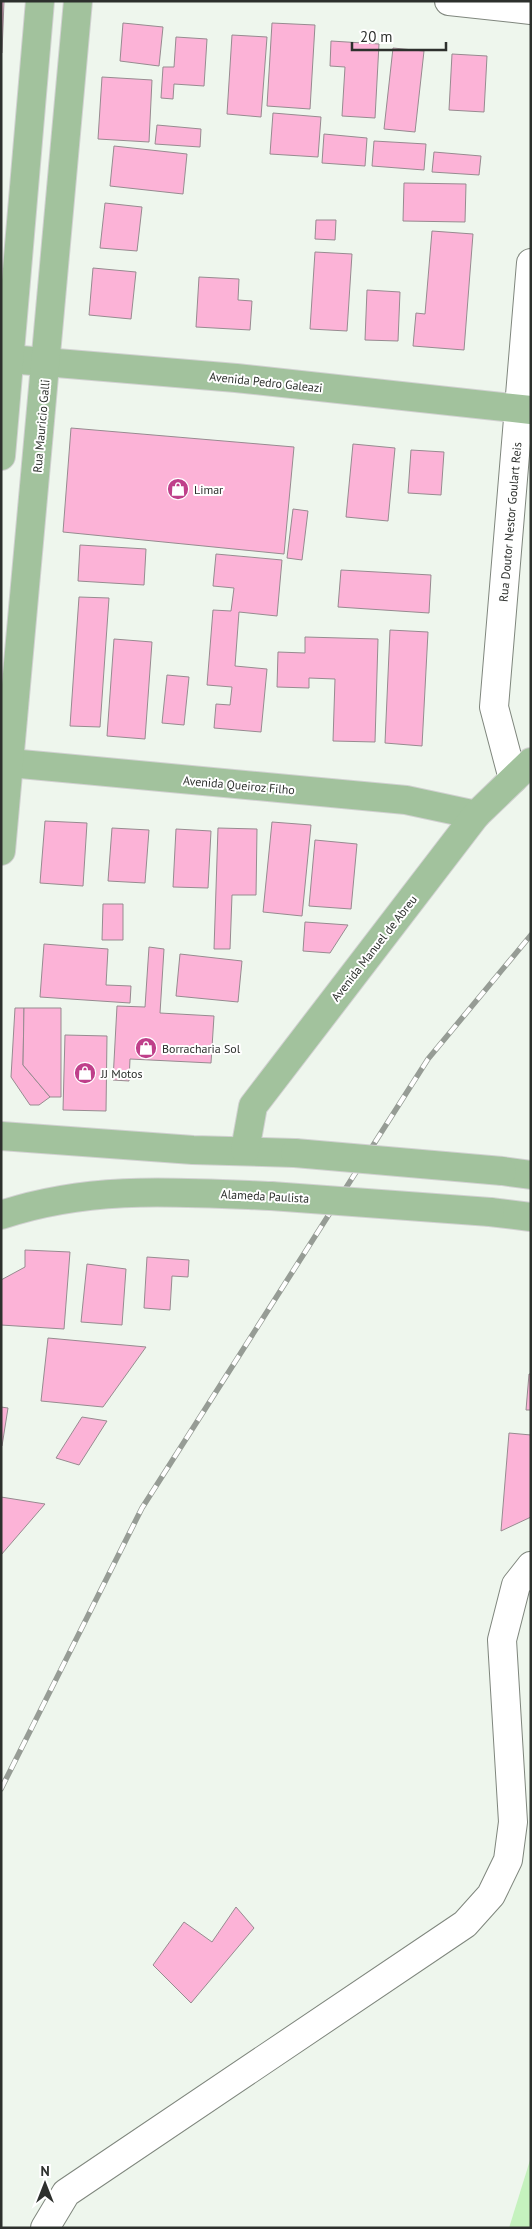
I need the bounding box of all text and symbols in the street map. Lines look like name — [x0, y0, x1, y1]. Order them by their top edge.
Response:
scale bar — [352, 20, 446, 52]
text: 20 m — [360, 27, 393, 46]
street label: Avenida Pedro Galeazi — [209, 369, 323, 395]
street label: Rua Mauricio Galli — [29, 379, 53, 473]
street label: Rua Doutor Nestor Goulart Reis — [496, 442, 524, 602]
shop icon: Limar — [166, 477, 190, 501]
place label: Limar — [194, 482, 223, 497]
street label: Avenida Queiroz Filho — [182, 773, 296, 797]
street label: Avenida Manuel de Abreu — [328, 892, 420, 1004]
shop icon: Borracharia Sol — [134, 1036, 158, 1060]
place label: Borracharia Sol — [162, 1041, 241, 1056]
shop icon: JJ Motos — [73, 1061, 97, 1085]
place label: JJ Motos — [100, 1066, 143, 1081]
street label: Alameda Paulista — [220, 1186, 310, 1206]
north arrow — [20, 2159, 70, 2209]
text: N — [40, 2162, 50, 2180]

